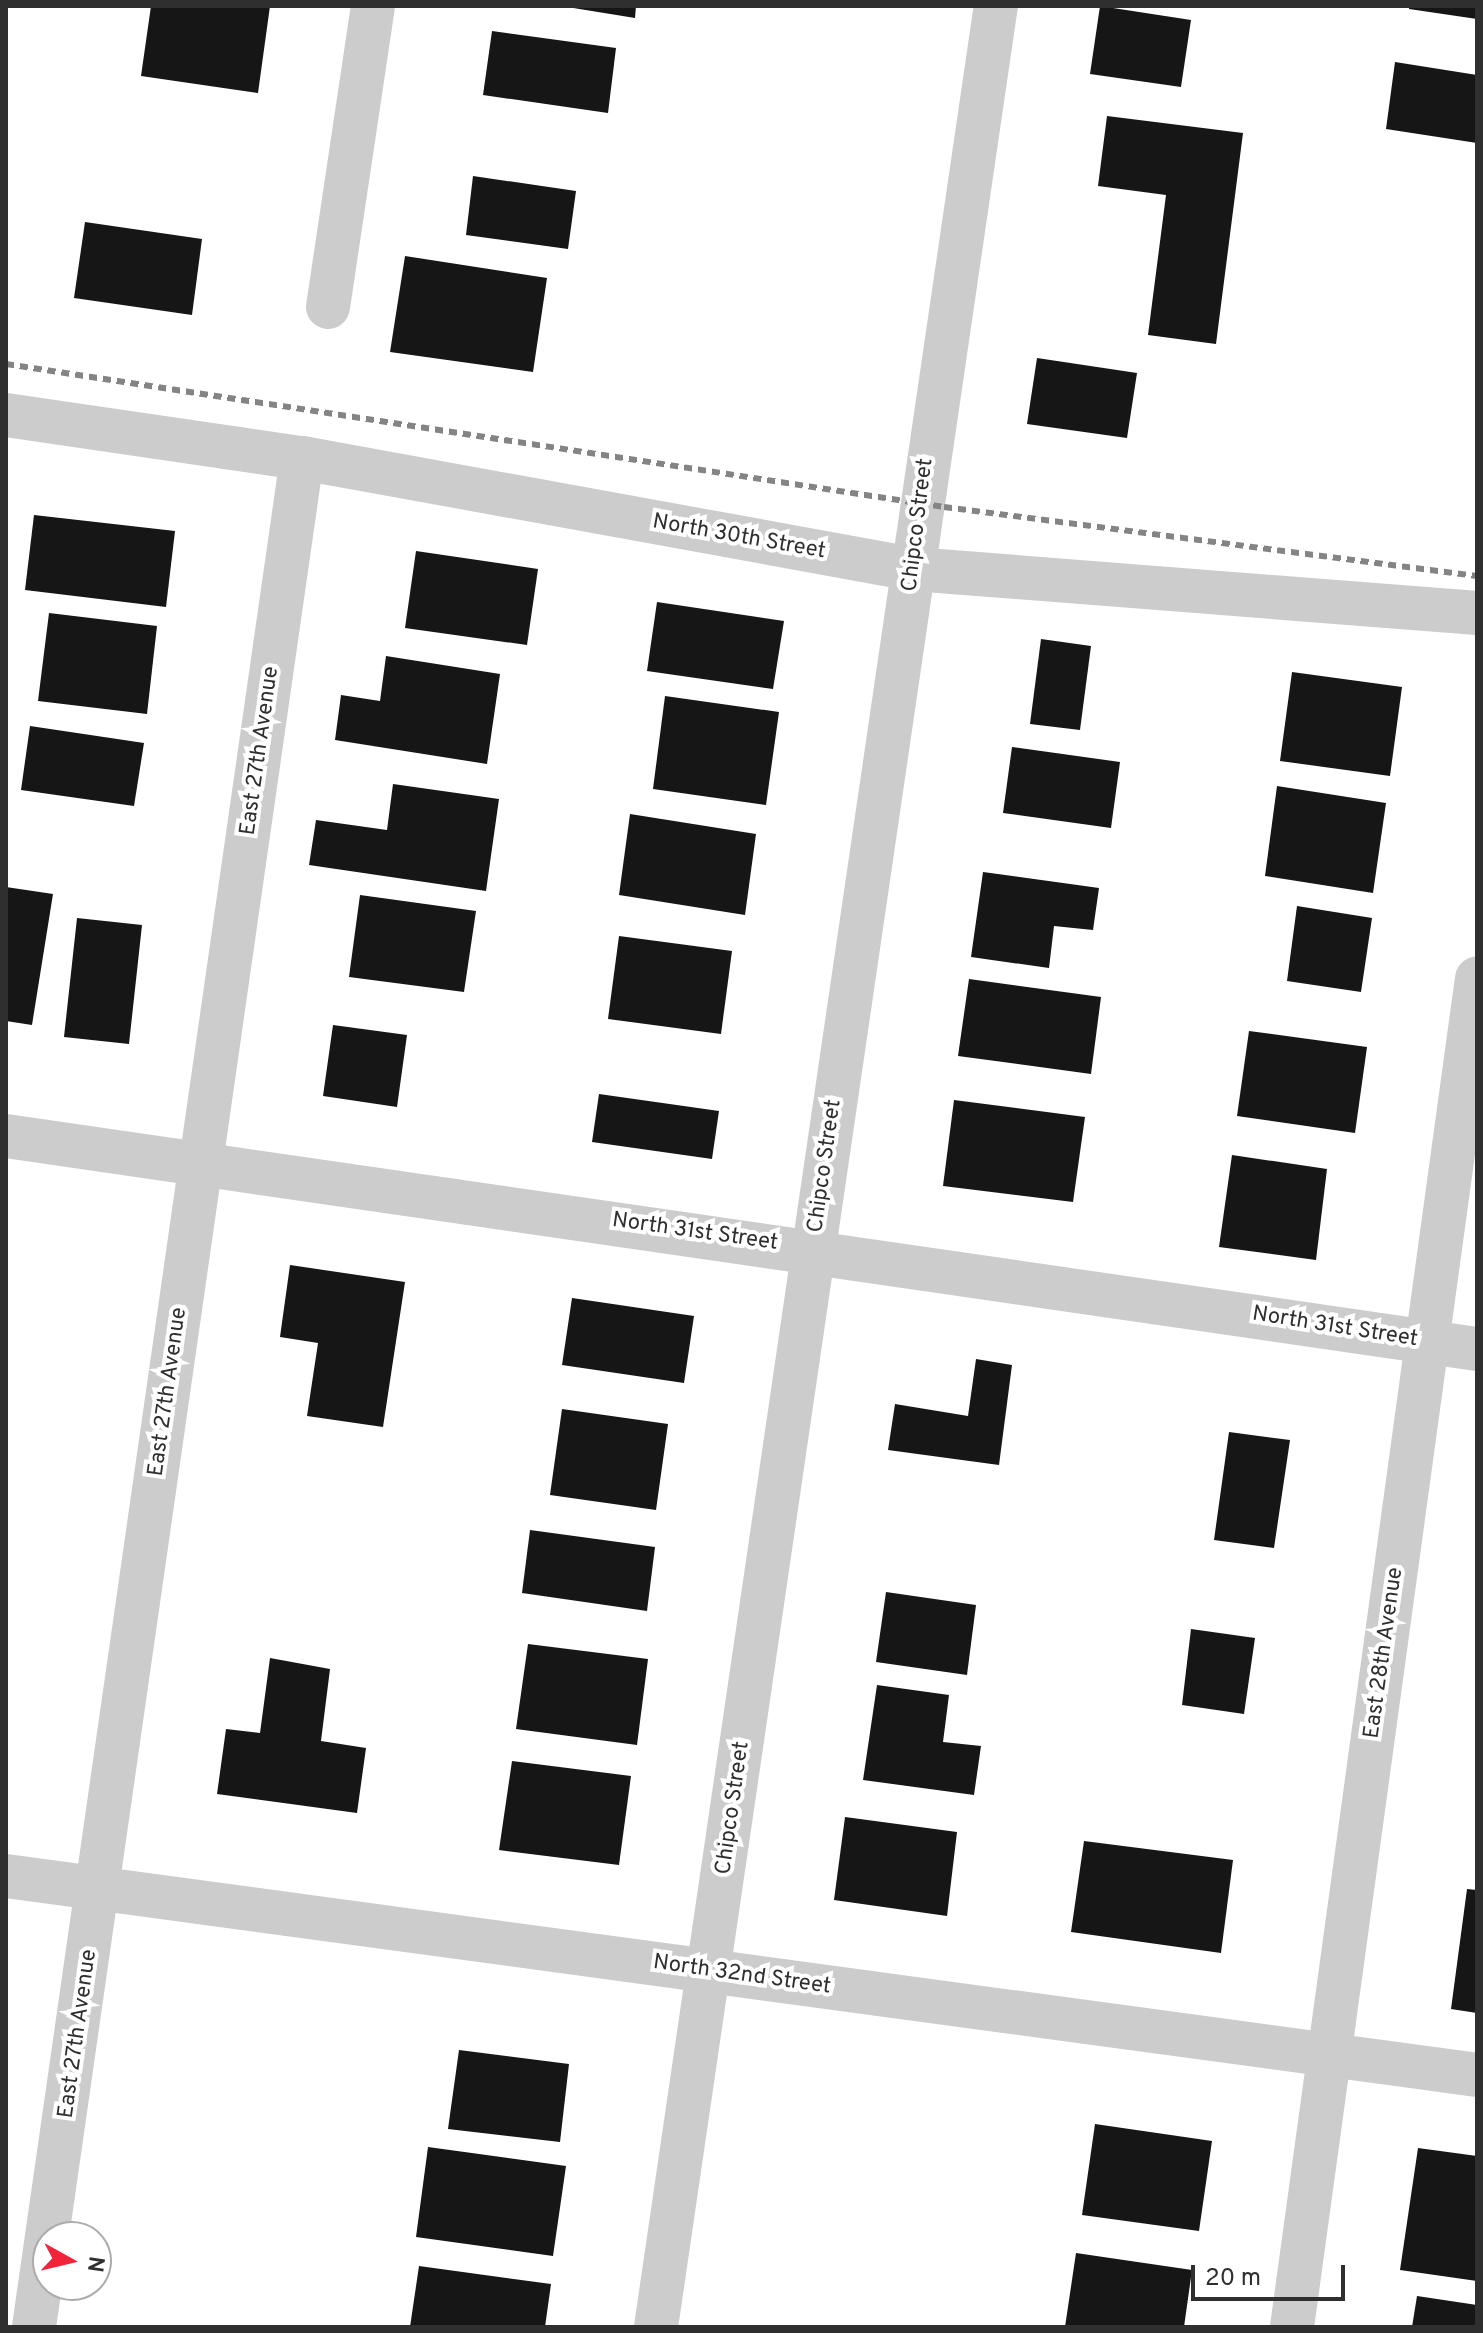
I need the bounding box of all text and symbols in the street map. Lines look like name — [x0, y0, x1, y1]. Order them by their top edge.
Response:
street label: Chipco Street — [897, 457, 939, 593]
street label: North 30th Street — [650, 509, 828, 565]
street label: East 27th Avenue — [235, 664, 285, 838]
street label: Chipco Street — [803, 1098, 847, 1234]
street label: North 31st Street — [610, 1207, 780, 1257]
street label: North 31st Street — [1250, 1301, 1420, 1353]
street label: East 27th Avenue — [143, 1305, 193, 1479]
street label: East 28th Avenue — [1359, 1565, 1409, 1741]
street label: Chipco Street — [711, 1740, 755, 1876]
street label: East 27th Avenue — [53, 1947, 103, 2121]
street label: North 32nd Street — [651, 1949, 833, 2001]
north arrow — [32, 2221, 112, 2301]
scale bar — [1195, 2249, 1349, 2299]
text: N — [80, 2254, 109, 2274]
text: 20 m — [1205, 2264, 1261, 2294]

